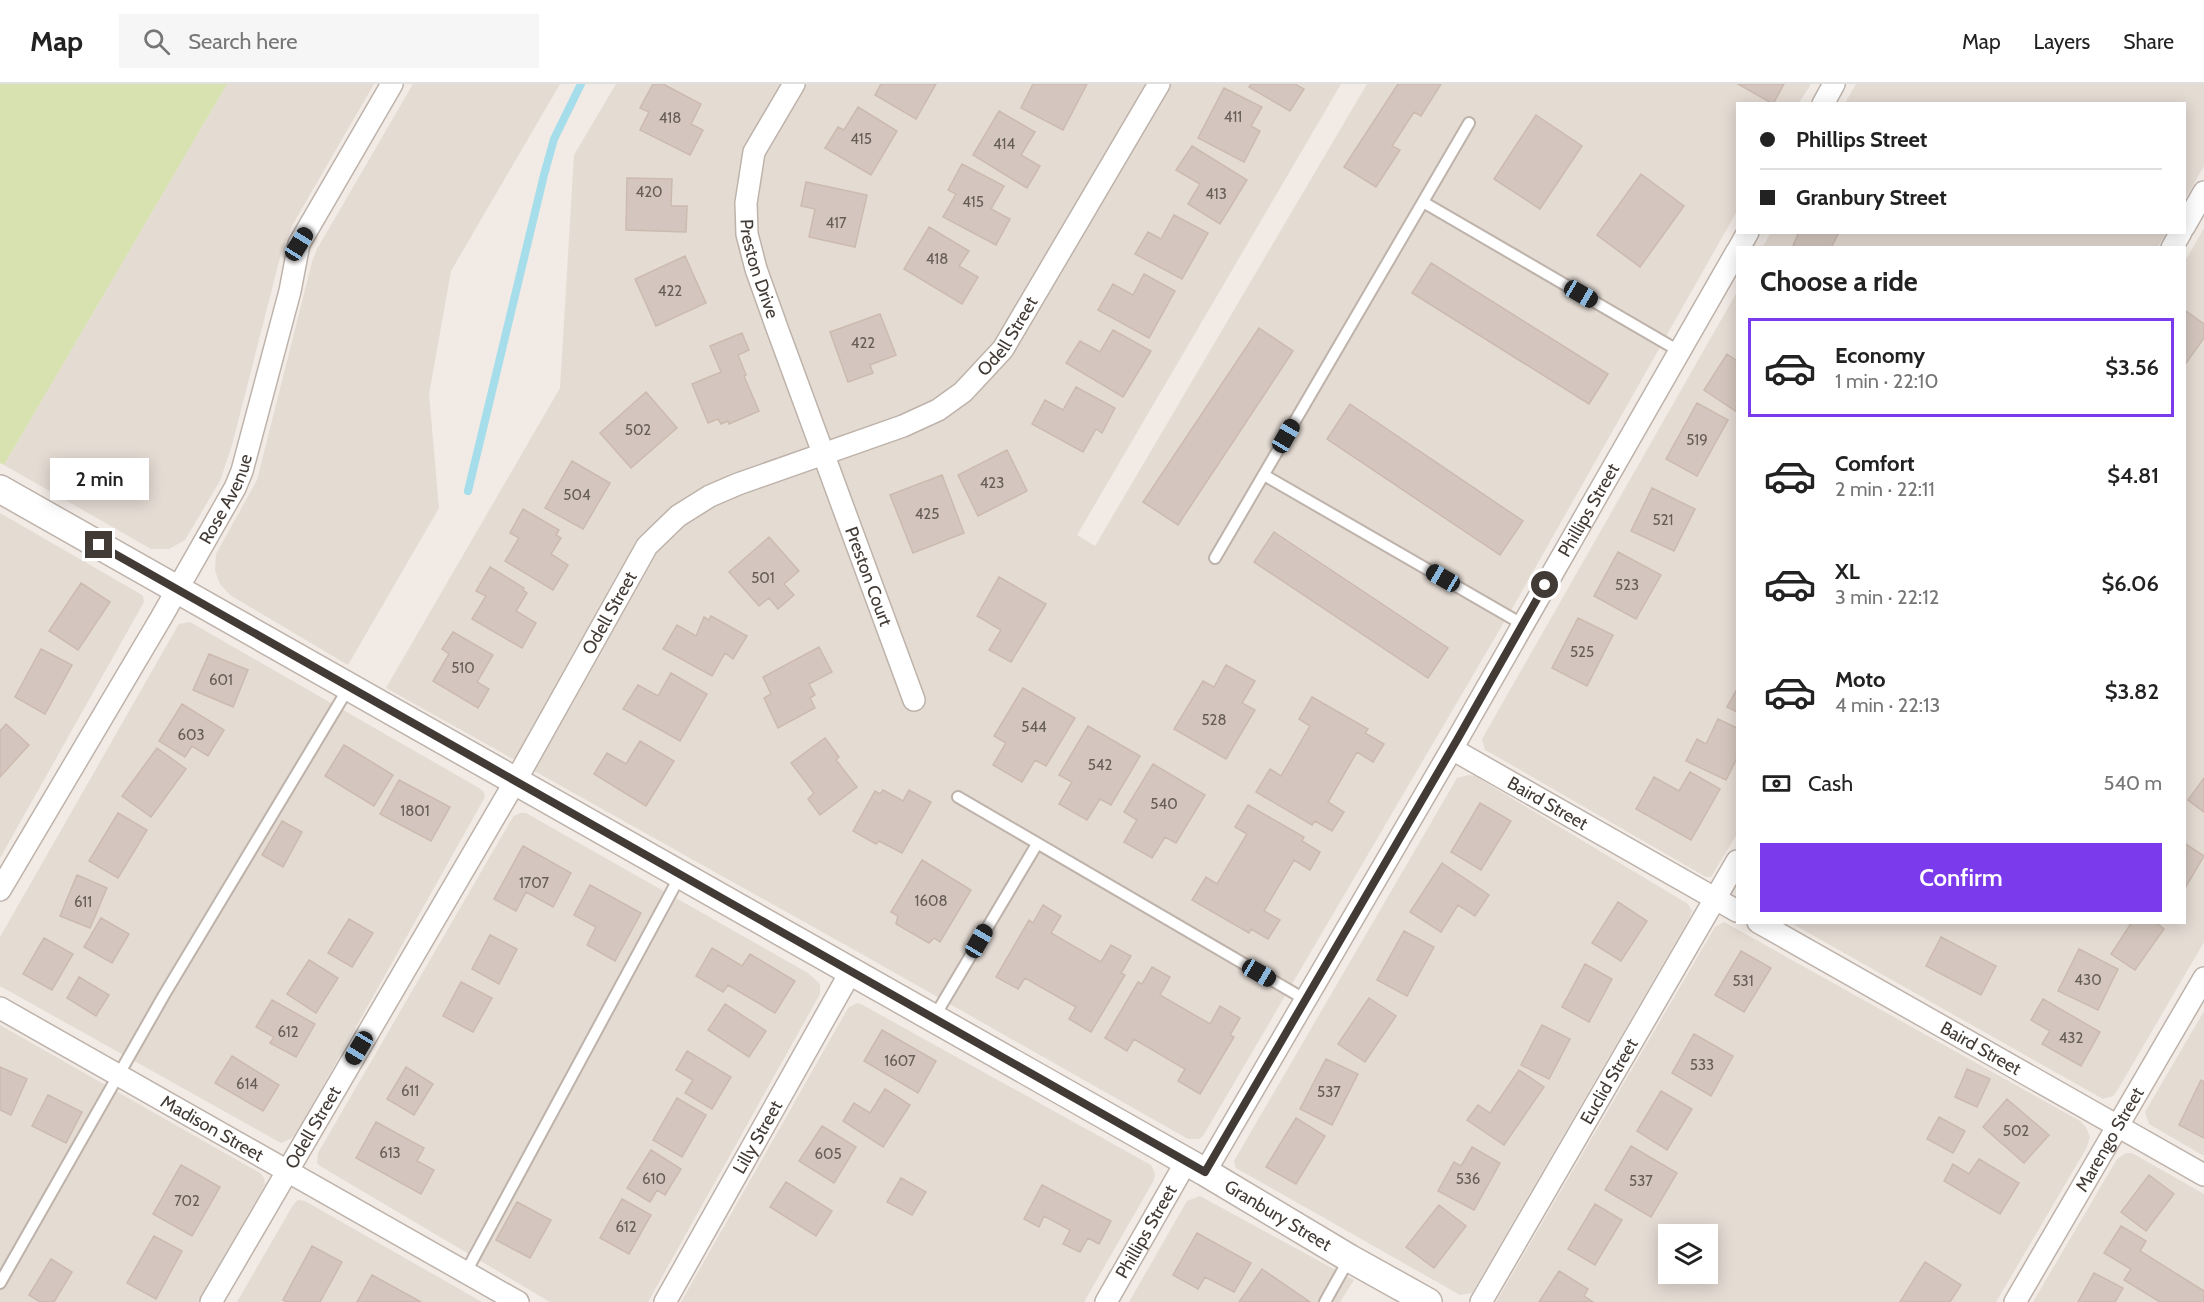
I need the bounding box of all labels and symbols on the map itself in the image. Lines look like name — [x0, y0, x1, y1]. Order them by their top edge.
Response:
house number: 411 — [1224, 108, 1242, 126]
house number: 418 — [659, 109, 681, 127]
house number: 415 — [850, 130, 872, 148]
house number: 414 — [993, 135, 1015, 153]
house number: 420 — [636, 183, 663, 201]
house number: 413 — [1205, 185, 1227, 203]
house number: 415 — [962, 193, 984, 211]
house number: 417 — [825, 214, 847, 232]
street label: Preston Drive — [736, 219, 784, 321]
car — [282, 224, 316, 264]
house number: 418 — [926, 250, 948, 268]
car — [1561, 277, 1601, 311]
house number: 422 — [658, 282, 682, 300]
street label: Odell Street — [973, 293, 1042, 381]
house number: 422 — [851, 334, 875, 352]
car — [1269, 416, 1303, 456]
house number: 502 — [625, 421, 651, 439]
house number: 519 — [1686, 431, 1708, 449]
street label: Rose Avenue — [194, 452, 257, 548]
callout: 2 min — [50, 458, 148, 500]
street label: Phillips Street — [1553, 460, 1624, 561]
house number: 423 — [980, 474, 1004, 492]
house number: 504 — [563, 486, 591, 504]
house number: 425 — [915, 505, 939, 523]
house number: 521 — [1653, 511, 1673, 529]
street label: Preston Court — [840, 524, 897, 629]
route end — [85, 531, 112, 558]
car — [1423, 561, 1463, 595]
street label: Odell Street — [577, 568, 642, 658]
house number: 501 — [751, 569, 775, 587]
route start — [1531, 571, 1558, 598]
house number: 523 — [1615, 576, 1639, 594]
house number: 525 — [1570, 643, 1594, 661]
house number: 510 — [451, 659, 475, 677]
house number: 601 — [209, 671, 233, 689]
house number: 528 — [1201, 711, 1227, 729]
house number: 544 — [1021, 718, 1047, 736]
house number: 603 — [177, 726, 205, 744]
house number: 542 — [1088, 756, 1112, 774]
street label: Baird Street — [1503, 772, 1592, 835]
house number: 540 — [1150, 795, 1178, 813]
house number: 1801 — [400, 802, 430, 820]
house number: 1707 — [519, 874, 550, 892]
house number: 1608 — [915, 892, 947, 910]
house number: 611 — [74, 893, 92, 911]
car — [962, 921, 996, 961]
car — [1239, 956, 1279, 990]
house number: 430 — [2074, 971, 2102, 989]
house number: 531 — [1732, 972, 1754, 990]
street label: Baird Street — [1937, 1017, 2025, 1080]
house number: 612 — [277, 1023, 299, 1041]
car — [342, 1028, 376, 1068]
house number: 432 — [2059, 1029, 2083, 1047]
street label: Euclid Street — [1575, 1035, 1643, 1128]
house number: 1607 — [884, 1052, 916, 1070]
house number: 533 — [1690, 1056, 1714, 1074]
house number: 614 — [236, 1075, 258, 1093]
street label: Odell Street — [280, 1082, 346, 1173]
house number: 611 — [401, 1082, 419, 1100]
house number: 537 — [1317, 1083, 1341, 1101]
street label: Marengo Street — [2071, 1083, 2149, 1196]
street label: Madison Street — [157, 1091, 268, 1166]
street label: Lilly Street — [728, 1097, 787, 1178]
house number: 502 — [2003, 1122, 2029, 1140]
house number: 613 — [379, 1144, 401, 1162]
house number: 605 — [814, 1145, 842, 1163]
house number: 610 — [642, 1170, 666, 1188]
house number: 536 — [1456, 1170, 1480, 1188]
house number: 537 — [1629, 1172, 1653, 1190]
street label: Granbury Street — [1220, 1175, 1335, 1256]
street label: Phillips Street — [1111, 1181, 1182, 1282]
house number: 702 — [174, 1192, 200, 1210]
house number: 612 — [615, 1218, 637, 1236]

